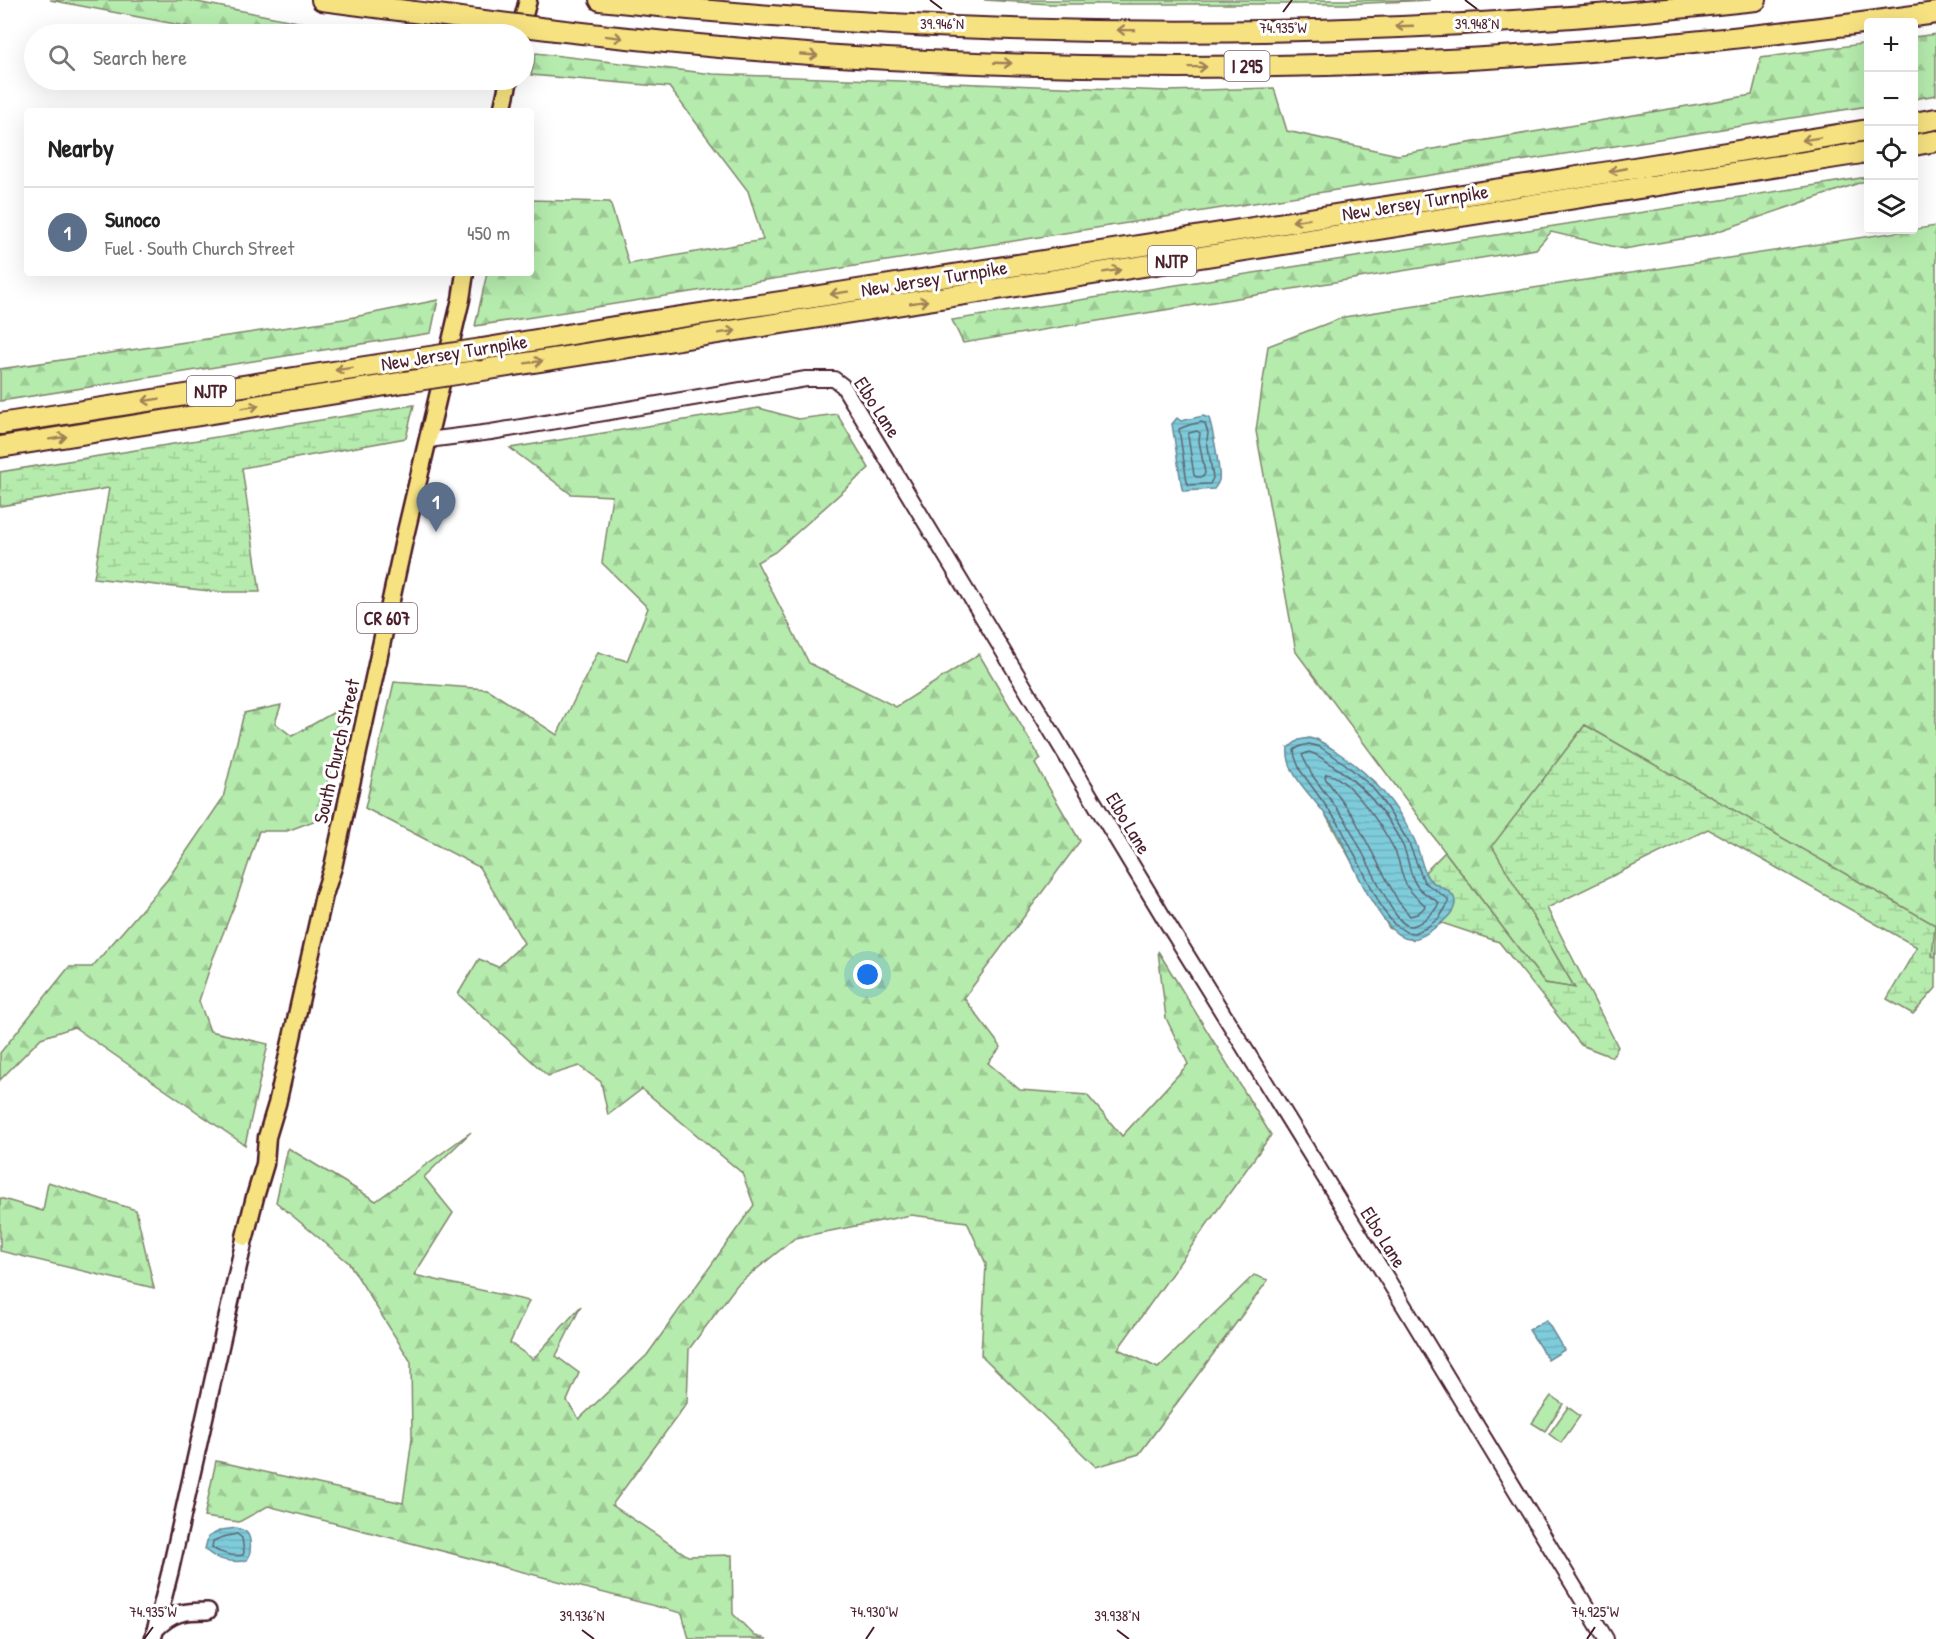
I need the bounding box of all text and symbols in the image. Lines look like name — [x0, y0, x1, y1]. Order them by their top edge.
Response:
text: 39.946°N — [920, 13, 964, 34]
text: 39.948°N — [1455, 13, 1499, 34]
text: 74.935°W — [1259, 17, 1308, 38]
map controls — [1864, 18, 1918, 234]
button: + — [1864, 18, 1918, 72]
one-way arrow — [1395, 20, 1415, 32]
search box — [24, 24, 534, 90]
one-way arrow — [1116, 25, 1136, 36]
one-way arrow — [604, 32, 624, 43]
icon: search — [45, 41, 78, 74]
text: Search here — [93, 42, 187, 72]
one-way arrow — [798, 49, 818, 60]
road number: I 295 — [1224, 51, 1270, 81]
one-way arrow — [993, 58, 1013, 69]
one-way arrow — [1188, 61, 1208, 72]
button: − — [1864, 72, 1918, 126]
button: locate — [1864, 126, 1918, 180]
text: Nearby — [48, 130, 114, 165]
one-way arrow — [1801, 134, 1821, 145]
one-way arrow — [1609, 165, 1629, 176]
street label: New Jersey Turnpike — [1340, 177, 1490, 227]
button: layers — [1864, 180, 1918, 234]
text: Sunoco — [105, 204, 160, 234]
one-way arrow — [1292, 215, 1312, 226]
text: 1 — [64, 219, 71, 246]
text: 450 m — [467, 219, 510, 246]
text: Fuel · South Church Street — [105, 234, 294, 261]
road number: NJTP — [1148, 246, 1196, 276]
street label: New Jersey Turnpike — [859, 253, 1009, 303]
one-way arrow — [1102, 266, 1121, 277]
one-way arrow — [830, 288, 849, 299]
one-way arrow — [909, 296, 929, 307]
one-way arrow — [716, 326, 736, 337]
street label: New Jersey Turnpike — [379, 327, 529, 377]
one-way arrow — [524, 356, 543, 367]
one-way arrow — [335, 364, 354, 375]
street label: Elbo Lane — [848, 371, 908, 443]
road number: NJTP — [187, 376, 235, 406]
one-way arrow — [142, 395, 162, 406]
one-way arrow — [240, 402, 260, 413]
one-way arrow — [47, 432, 67, 443]
pin: 1 — [416, 482, 456, 532]
road number: CR 607 — [357, 603, 417, 633]
street label: South Church Street — [306, 675, 366, 826]
street label: Elbo Lane — [1100, 787, 1158, 859]
your location — [853, 960, 882, 989]
street label: Elbo Lane — [1355, 1201, 1413, 1273]
text: 74.935°W — [129, 1601, 178, 1622]
text: 74.930°W — [850, 1601, 899, 1622]
text: 74.925°W — [1571, 1601, 1620, 1622]
text: 39.936°N — [559, 1605, 605, 1626]
text: 39.938°N — [1094, 1605, 1140, 1626]

